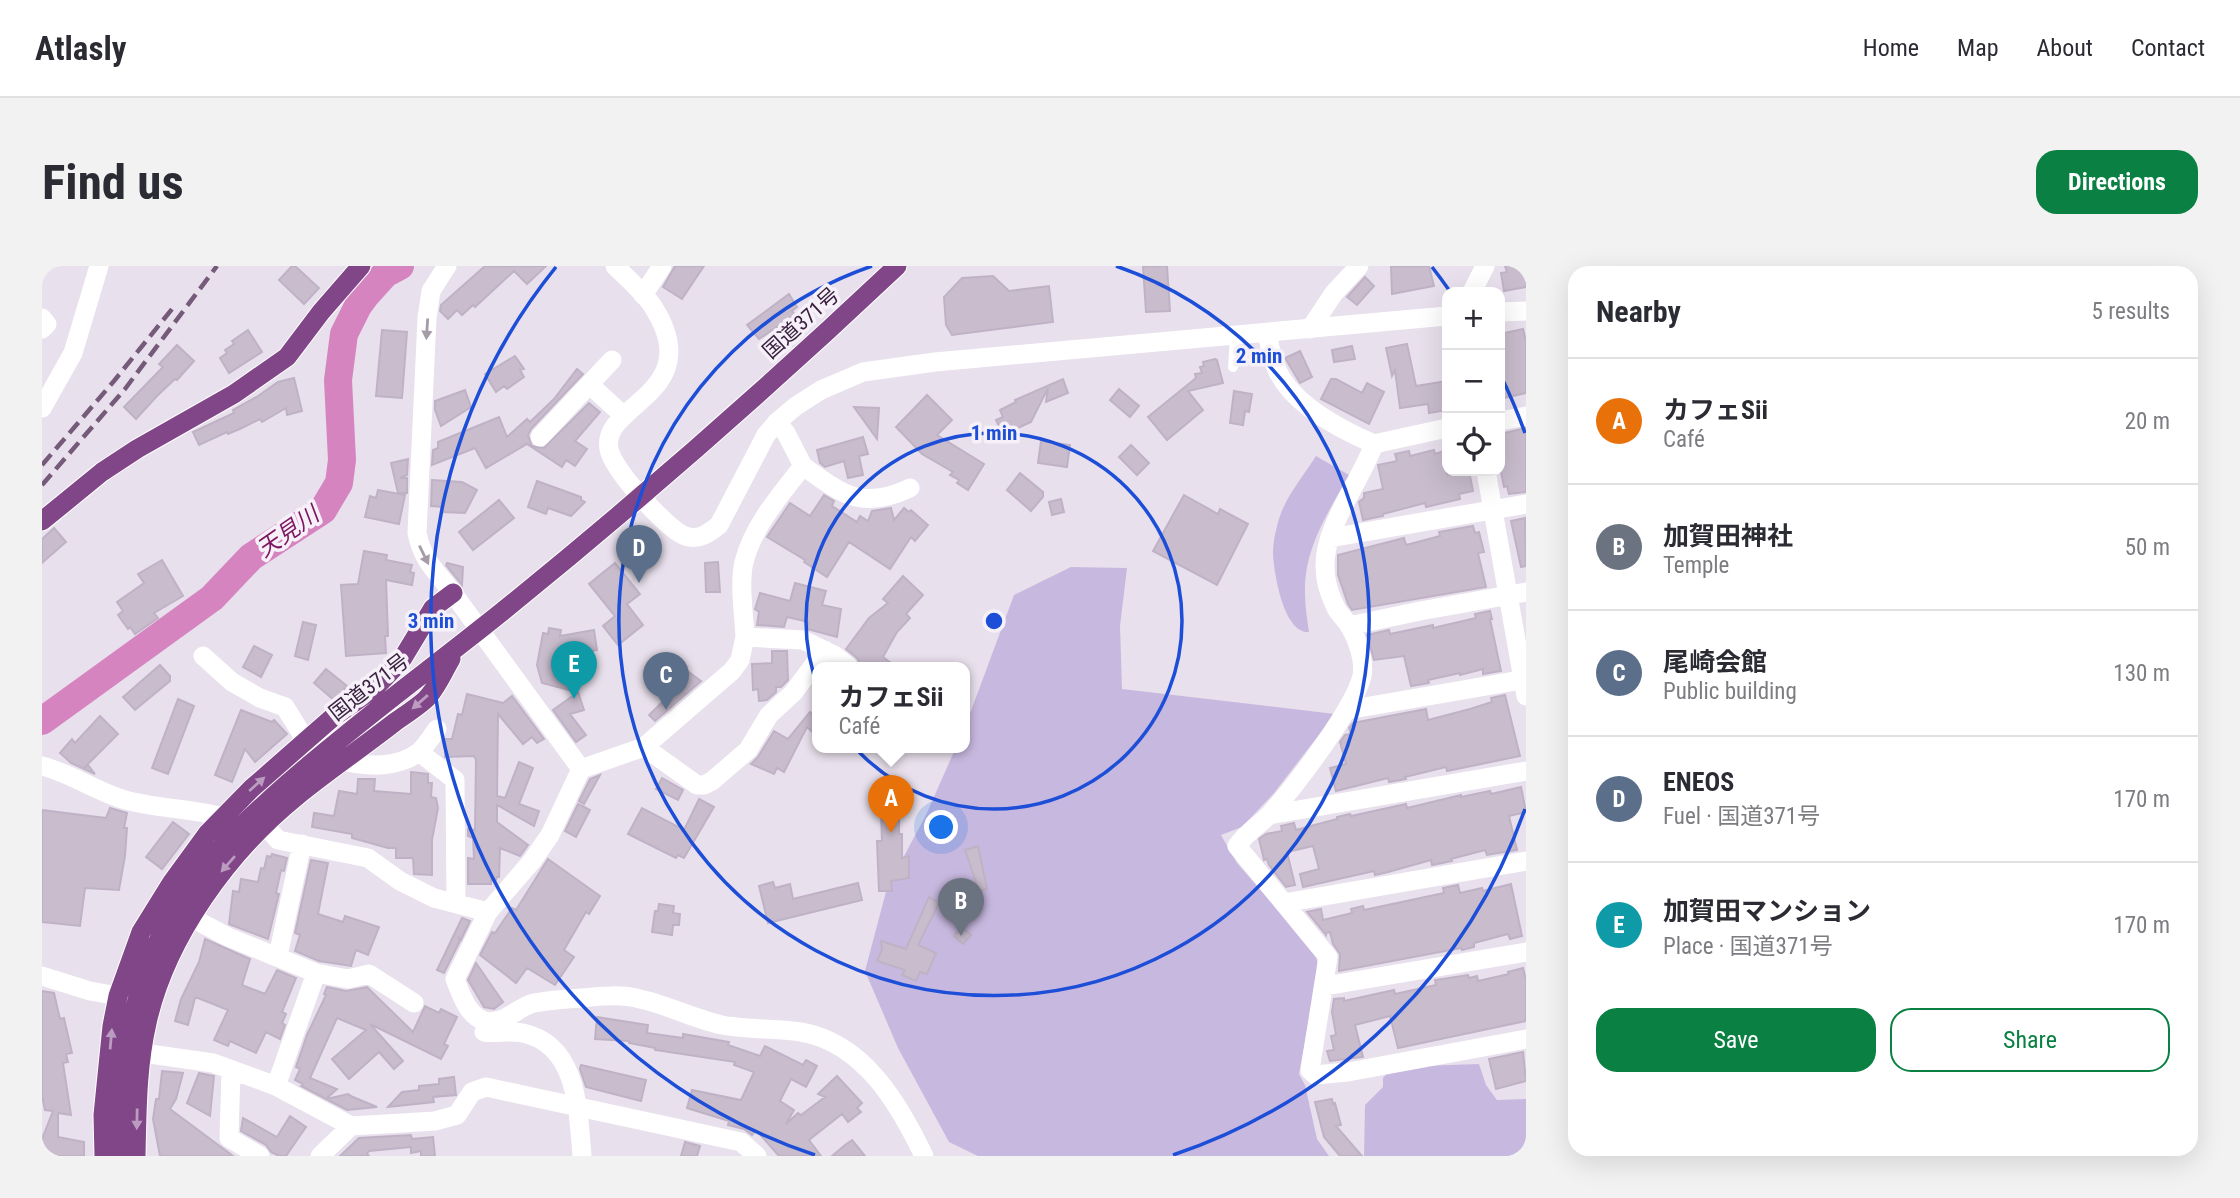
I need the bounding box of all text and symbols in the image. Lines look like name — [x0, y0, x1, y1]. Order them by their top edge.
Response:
text: Atlasly — [35, 29, 126, 68]
text: Home — [1863, 34, 1919, 62]
text: Map — [1957, 34, 1999, 62]
text: About — [2037, 34, 2093, 62]
text: Contact — [2131, 34, 2205, 62]
button: Directions — [2036, 150, 2198, 214]
text: Find us — [42, 154, 184, 211]
street label: 国道371号 — [758, 283, 844, 363]
map controls — [1442, 287, 1505, 476]
button: + — [1442, 287, 1505, 350]
text: Nearby — [1596, 294, 1681, 329]
text: 5 results — [2092, 298, 2170, 325]
one-way arrow — [421, 318, 432, 340]
text: 2 min — [1236, 344, 1282, 368]
button: − — [1442, 350, 1505, 413]
text: カフェSii — [1663, 395, 1768, 425]
text: A — [1612, 408, 1626, 435]
text: 20 m — [2125, 408, 2170, 435]
button: locate — [1442, 413, 1505, 476]
text: 1 min — [971, 421, 1017, 445]
text: Café — [1663, 426, 1705, 453]
water label: 天見川 — [252, 499, 326, 563]
text: 加賀田神社 — [1663, 521, 1793, 551]
pin: D — [616, 525, 662, 583]
text: B — [1613, 534, 1625, 561]
text: 50 m — [2125, 534, 2170, 561]
one-way arrow — [418, 545, 430, 565]
text: Temple — [1663, 552, 1729, 579]
text: 3 min — [408, 609, 454, 633]
centre of rings — [982, 609, 1006, 633]
pin: E — [551, 641, 597, 699]
text: 尾崎会館 — [1663, 647, 1767, 677]
street label: 国道371号 — [325, 649, 413, 725]
pin: C — [643, 652, 689, 710]
text: C — [1612, 660, 1626, 687]
text: 130 m — [2113, 660, 2170, 687]
popup — [812, 662, 970, 753]
text: Public building — [1663, 678, 1797, 705]
text: カフェSii — [838, 682, 944, 712]
one-way arrow — [411, 694, 429, 710]
text: Café — [838, 713, 880, 740]
text: ENEOS — [1663, 767, 1734, 797]
pin: A — [868, 775, 914, 833]
one-way arrow — [248, 776, 265, 792]
text: D — [1613, 786, 1626, 813]
text: 170 m — [2113, 786, 2170, 813]
text: Fuel · 国道371号 — [1663, 803, 1820, 830]
your location — [924, 810, 958, 844]
one-way arrow — [221, 856, 237, 873]
pin: B — [938, 878, 984, 936]
text: 加賀田マンション — [1663, 896, 1871, 926]
text: E — [1613, 912, 1625, 939]
text: 170 m — [2113, 912, 2170, 939]
text: Place · 国道371号 — [1663, 933, 1833, 960]
button: Save — [1596, 1008, 1876, 1072]
button: Share — [1890, 1008, 2170, 1072]
one-way arrow — [106, 1028, 117, 1050]
one-way arrow — [131, 1108, 142, 1130]

